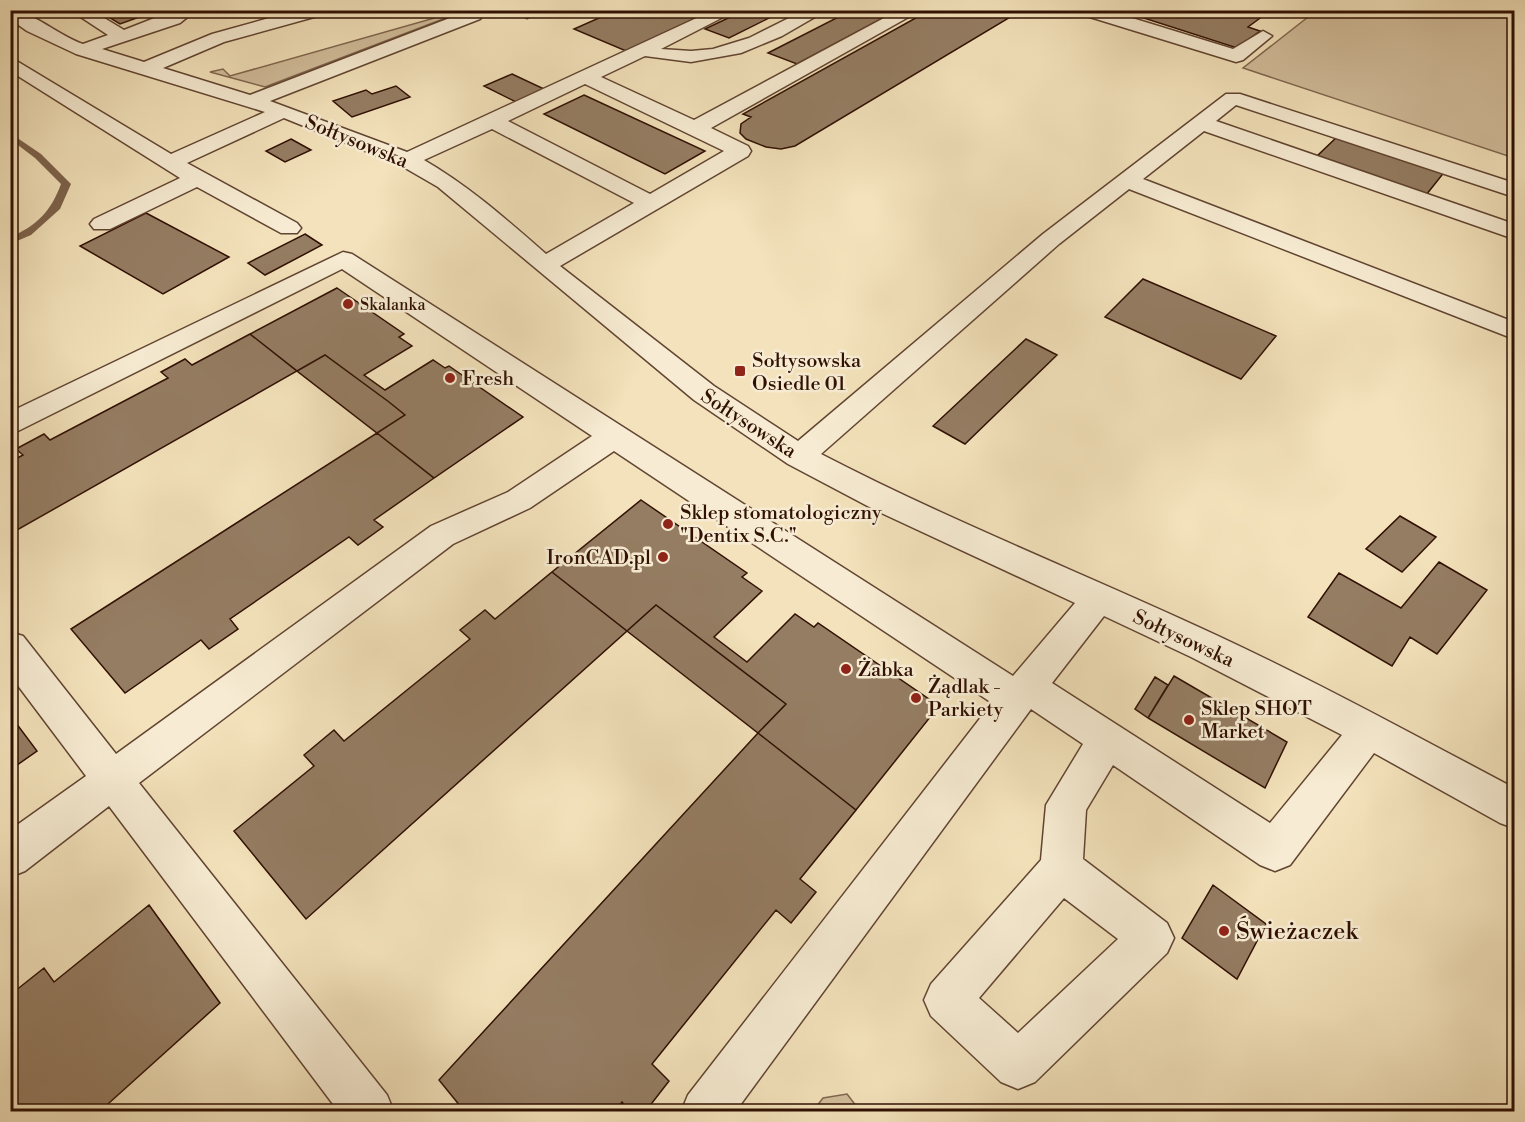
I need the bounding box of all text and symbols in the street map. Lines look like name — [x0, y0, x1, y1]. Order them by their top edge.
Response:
street label: Sołtysowska — [301, 110, 413, 175]
place label: Skalanka — [360, 295, 426, 315]
marker: Skalanka — [341, 297, 355, 311]
place label: Sołtysowska Osiedle 01 — [752, 349, 862, 397]
marker: Sołtysowska Osiedle 01 — [733, 364, 747, 378]
place label: Fresh — [462, 367, 514, 392]
marker: Fresh — [443, 371, 457, 385]
street label: Sołtysowska — [696, 384, 801, 465]
place label: Sklep stomatologiczny "Dentix S.C." — [680, 501, 882, 549]
marker: Sklep stomatologiczny "Dentix S.C." — [661, 517, 675, 531]
place label: IronCAD.pl — [546, 546, 651, 571]
marker: IronCAD.pl — [656, 550, 670, 564]
street label: Sołtysowska — [1129, 605, 1239, 674]
place label: Żabka — [858, 657, 915, 683]
marker: Żabka — [839, 662, 853, 676]
place label: Żądlak - Parkiety — [928, 674, 1003, 723]
marker: Żądlak - Parkiety — [909, 691, 923, 705]
place label: Sklep SHOT Market — [1201, 697, 1312, 745]
marker: Sklep SHOT Market — [1182, 713, 1196, 727]
place label: Świeżaczek — [1236, 915, 1359, 947]
marker: Świeżaczek — [1217, 924, 1231, 938]

